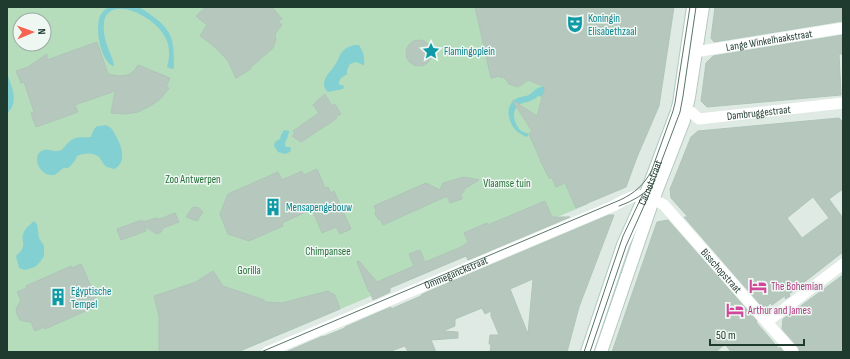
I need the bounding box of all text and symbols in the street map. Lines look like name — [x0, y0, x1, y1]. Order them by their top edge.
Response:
north arrow — [12, 12, 52, 52]
place label: Koningin Elisabethzaal — [588, 12, 636, 38]
theatre icon: Koningin Elisabethzaal — [565, 14, 585, 34]
street label: Lange Winkelhaakstraat — [725, 27, 814, 54]
text: N — [35, 29, 48, 35]
place icon: Flamingoplein — [421, 41, 441, 61]
place label: Flamingoplein — [444, 45, 495, 58]
street label: Dambruggestraat — [726, 103, 792, 123]
street label: Carnotstraat — [636, 158, 665, 207]
park label: Zoo Antwerpen — [165, 173, 221, 186]
park label: Vlaamse tuin — [483, 177, 531, 190]
building icon: Mensapengebouw — [263, 197, 283, 217]
place label: Mensapengebouw — [286, 201, 352, 214]
park label: Chimpansee — [305, 245, 351, 258]
street label: Bisschopstraat — [698, 246, 745, 296]
street label: Ommeganckstraat — [422, 253, 490, 292]
park label: Gorilla — [237, 264, 261, 277]
hotel icon: The Bohemian — [748, 276, 768, 296]
place label: The Bohemian — [771, 280, 823, 293]
place label: Egyptische Tempel — [71, 285, 111, 311]
building icon: Egyptische Tempel — [48, 287, 68, 307]
hotel icon: Arthur and James — [725, 300, 745, 320]
place label: Arthur and James — [747, 304, 811, 317]
scale bar — [710, 321, 804, 347]
text: 50 m — [716, 328, 736, 343]

